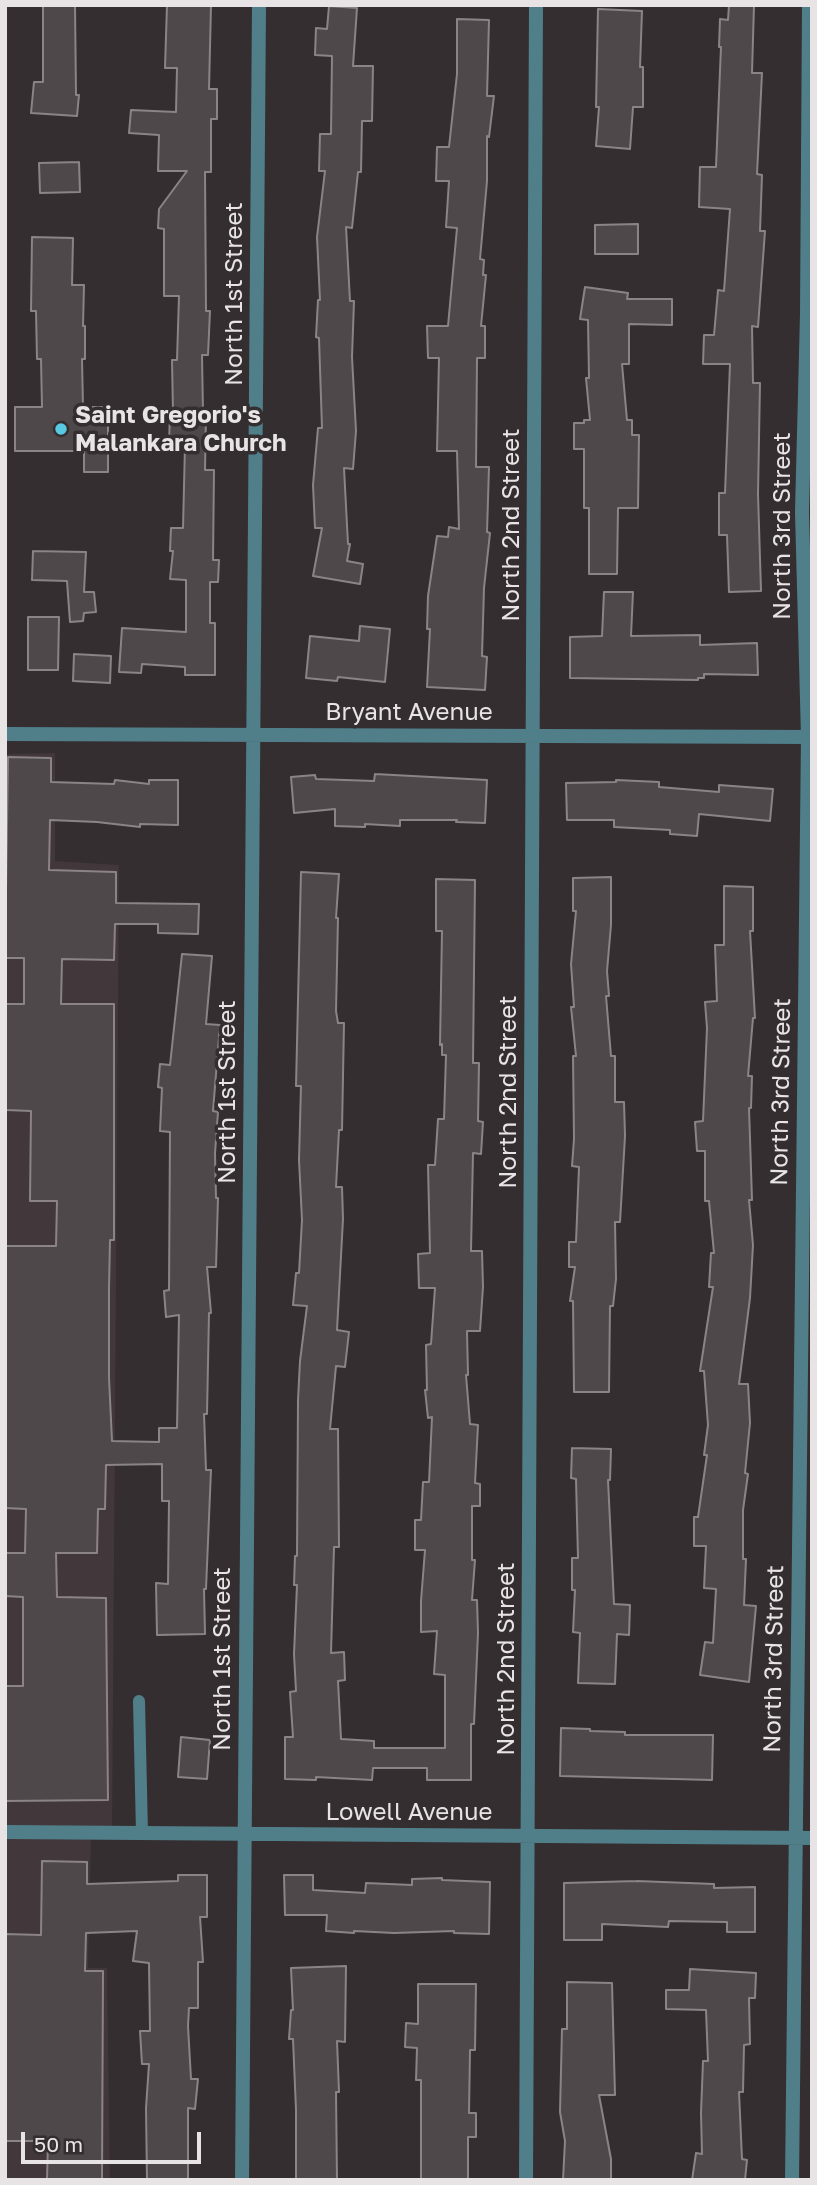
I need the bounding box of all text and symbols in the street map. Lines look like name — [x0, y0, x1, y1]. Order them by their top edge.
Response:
street label: North 1st Street — [220, 202, 248, 386]
place label: Saint Gregorio's Malankara Church — [75, 401, 286, 457]
marker: Saint Gregorio's Malankara Church — [53, 421, 69, 437]
street label: North 2nd Street — [497, 428, 525, 622]
street label: North 3rd Street — [768, 432, 796, 620]
street label: Bryant Avenue — [325, 698, 493, 726]
street label: North 2nd Street — [494, 995, 522, 1189]
street label: North 3rd Street — [765, 998, 797, 1186]
street label: North 1st Street — [213, 1000, 241, 1184]
street label: North 2nd Street — [492, 1562, 520, 1756]
street label: North 3rd Street — [758, 1565, 790, 1753]
street label: North 1st Street — [208, 1567, 236, 1751]
street label: Lowell Avenue — [326, 1798, 492, 1826]
scale bar — [24, 2118, 205, 2162]
text: 50 m — [34, 2131, 83, 2157]

